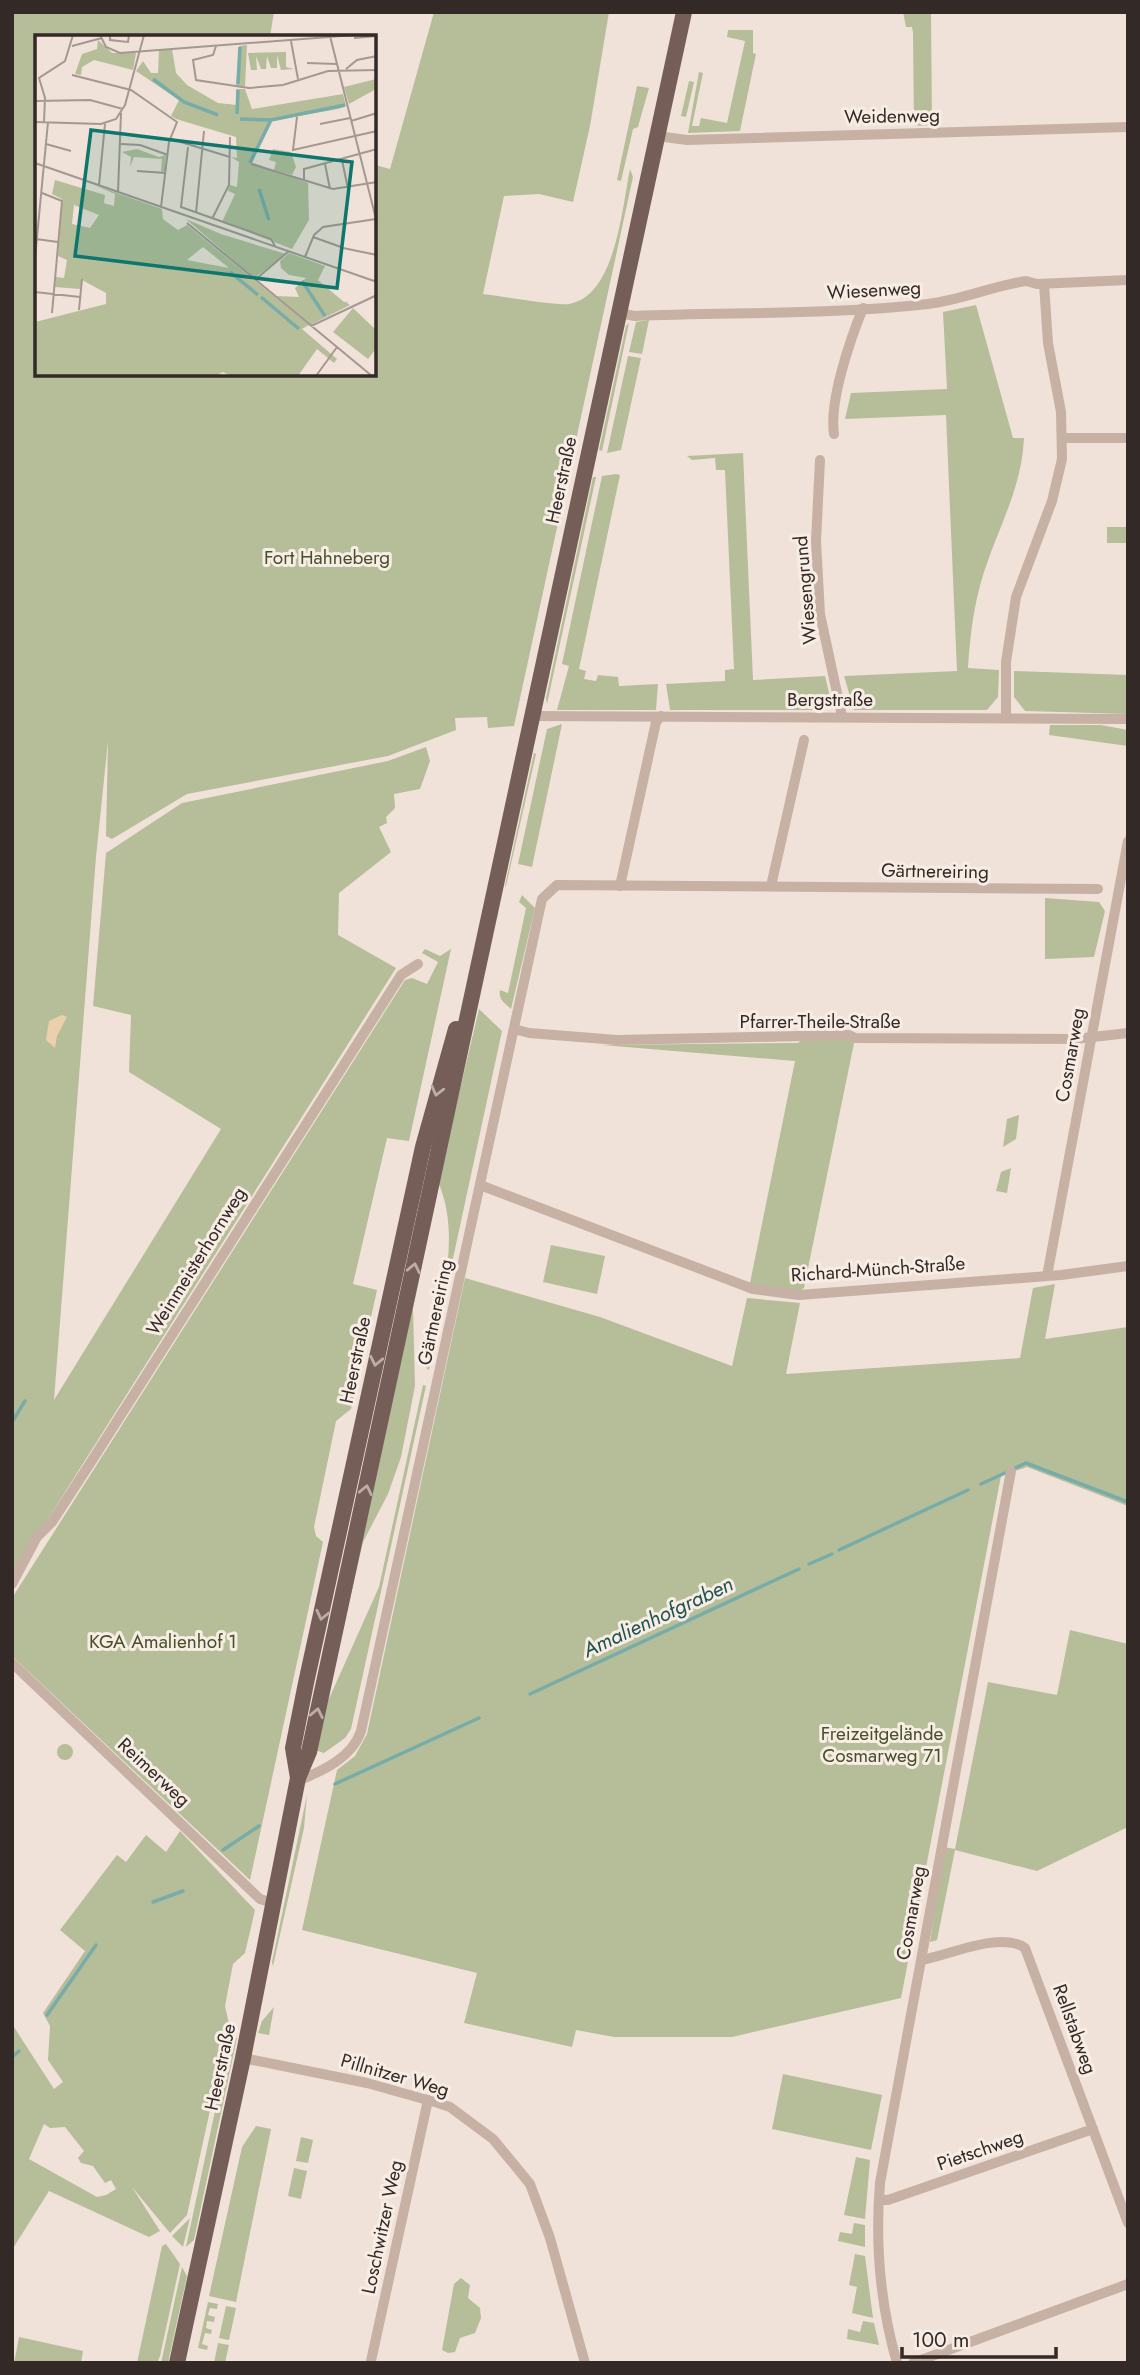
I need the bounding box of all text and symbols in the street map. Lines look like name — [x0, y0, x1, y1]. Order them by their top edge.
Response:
inset map — [35, 35, 376, 376]
street label: Weidenweg — [844, 102, 940, 130]
street label: Wiesenweg — [826, 274, 922, 306]
street label: Heerstraße — [539, 434, 583, 526]
street label: Wiesengrund — [787, 534, 823, 646]
park label: Fort Hahneberg — [264, 544, 390, 571]
street label: Bergstraße — [787, 686, 873, 713]
street label: Gärtnereiring — [881, 857, 989, 885]
street label: Cosmarweg — [1048, 1006, 1092, 1104]
street label: Pfarrer-Theile-Straße — [740, 1008, 901, 1035]
one-way arrow — [431, 1085, 445, 1097]
street label: Weinmeisterhornweg — [139, 1182, 253, 1340]
street label: Richard-Münch-Straße — [790, 1249, 966, 1289]
street label: Gärtnereiring — [411, 1256, 459, 1368]
one-way arrow — [405, 1262, 420, 1274]
street label: Heerstraße — [333, 1314, 377, 1406]
one-way arrow — [370, 1355, 385, 1367]
one-way arrow — [357, 1484, 372, 1496]
water label: Amalienhofgraben — [577, 1569, 738, 1665]
one-way arrow — [315, 1609, 330, 1621]
park label: KGA Amalienhof 1 — [89, 1628, 237, 1655]
one-way arrow — [309, 1707, 324, 1719]
park label: Freizeitgelände Cosmarweg 71 — [821, 1720, 944, 1769]
street label: Reimerweg — [112, 1731, 196, 1813]
street label: Cosmarweg — [889, 1864, 933, 1962]
street label: Rellstabweg — [1046, 1980, 1104, 2078]
street label: Heerstraße — [198, 2021, 242, 2113]
street label: Pillnitzer Weg — [337, 2047, 453, 2103]
street label: Pietschweg — [933, 2123, 1027, 2177]
street label: Loschwitzer Weg — [355, 2158, 409, 2296]
scale bar — [902, 2316, 1056, 2360]
text: 100 m — [912, 2325, 969, 2355]

